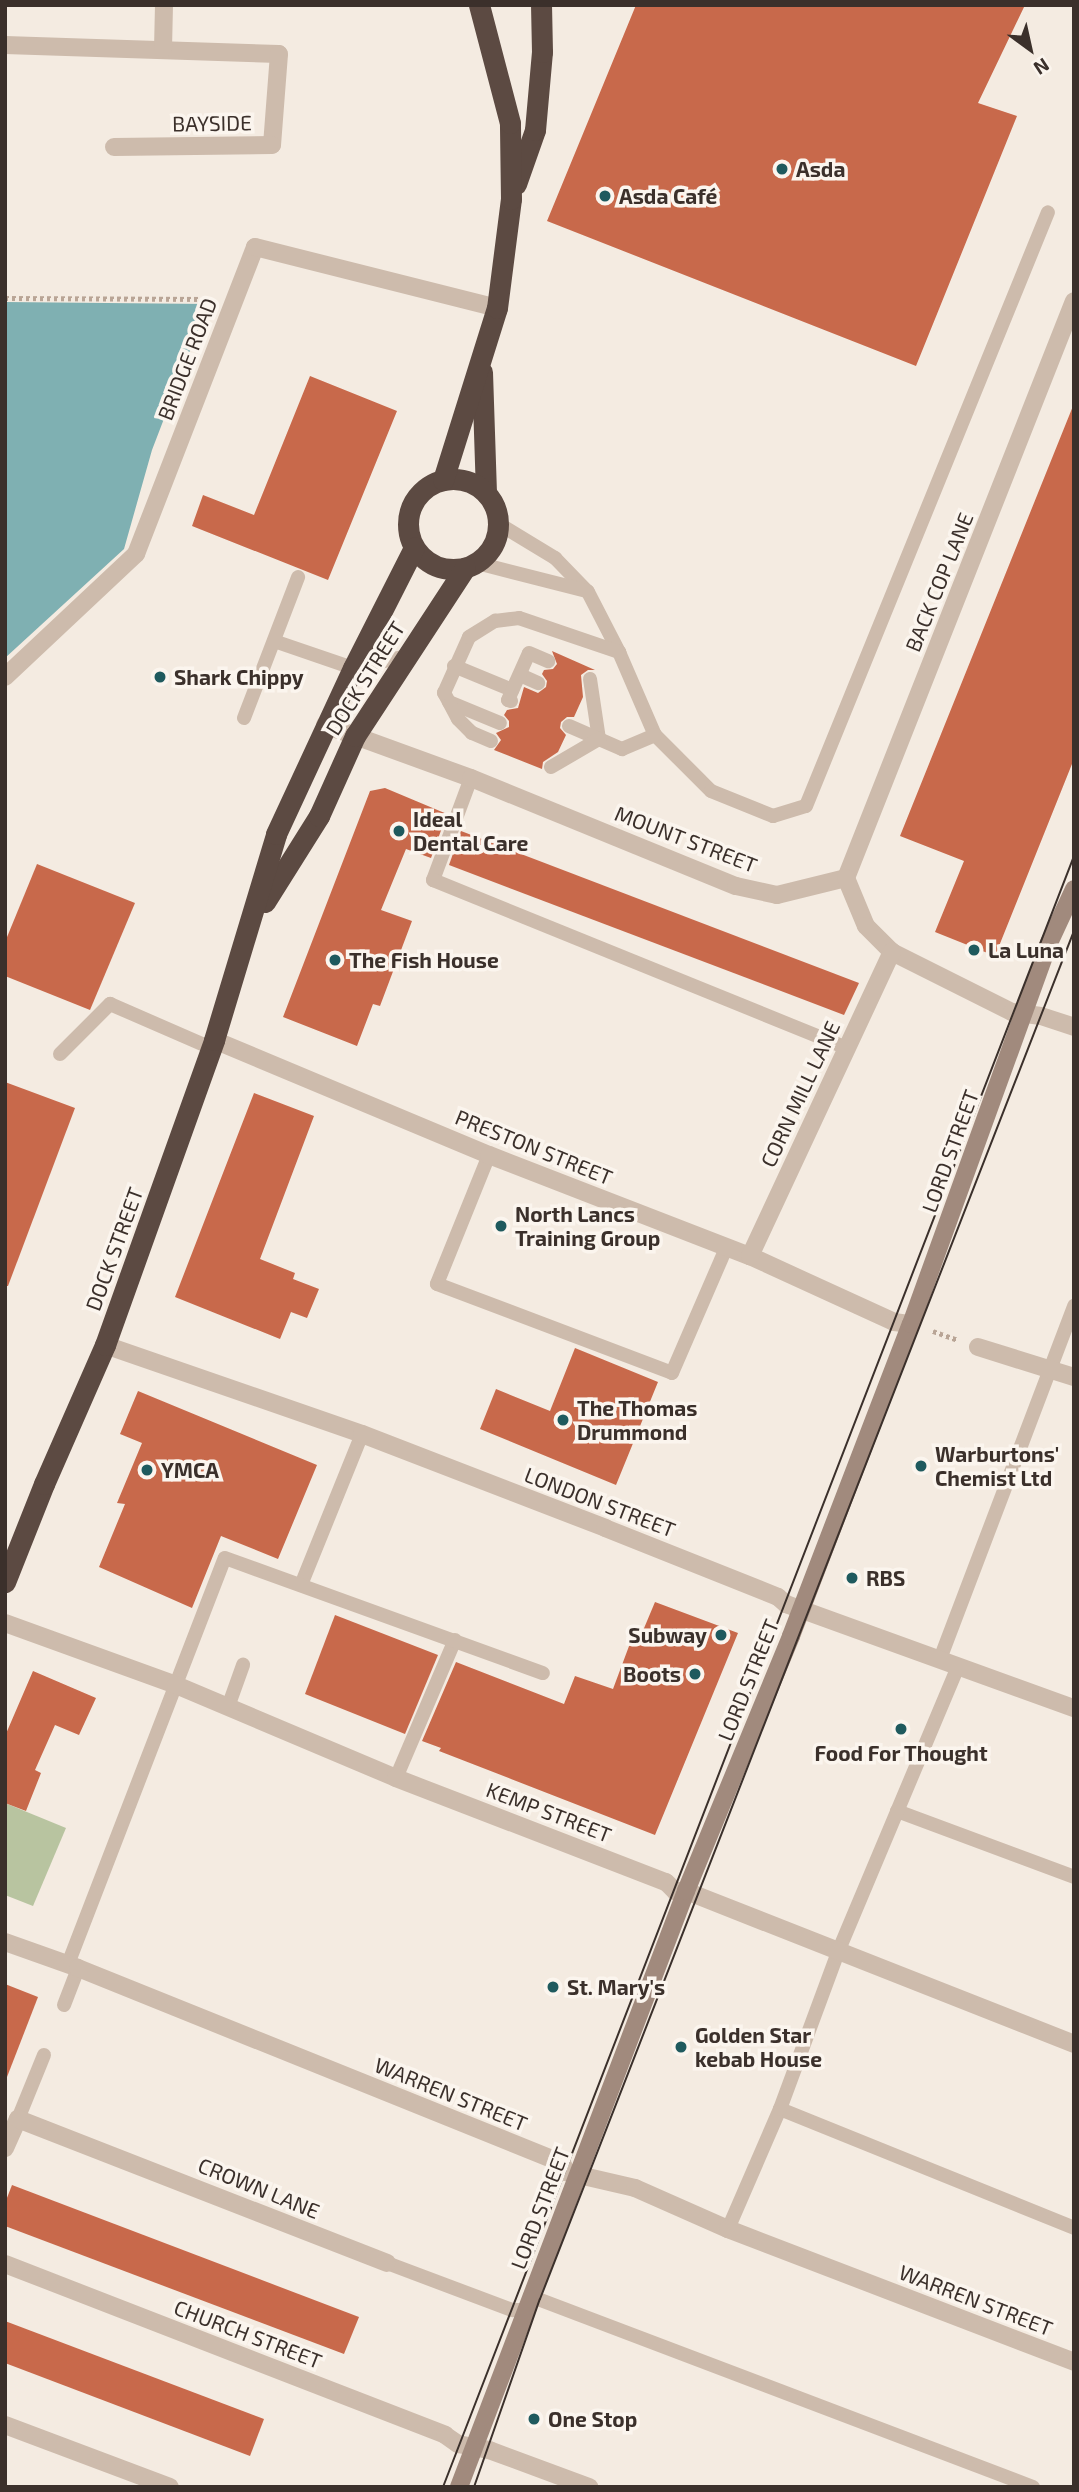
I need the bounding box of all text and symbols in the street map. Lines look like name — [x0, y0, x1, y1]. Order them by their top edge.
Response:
north arrow — [995, 14, 1065, 84]
text: N — [1030, 54, 1054, 80]
street label: BAYSIDE — [172, 110, 252, 136]
place label: Asda — [796, 156, 845, 182]
marker: Asda — [774, 161, 790, 177]
place label: Asda Café — [619, 183, 717, 209]
marker: Asda Café — [597, 188, 613, 204]
street label: BRIDGE ROAD — [152, 294, 222, 424]
street label: BACK COP LANE — [900, 509, 978, 655]
street label: DOCK STREET — [320, 616, 410, 740]
place label: Shark Chippy — [174, 664, 304, 690]
marker: Shark Chippy — [152, 669, 168, 685]
street label: MOUNT STREET — [611, 800, 761, 878]
place label: Ideal Dental Care — [413, 806, 529, 856]
marker: Ideal Dental Care — [391, 823, 407, 839]
place label: La Luna — [988, 937, 1064, 963]
marker: La Luna — [966, 942, 982, 958]
place label: The Fish House — [349, 947, 499, 973]
marker: The Fish House — [327, 952, 343, 968]
street label: CORN MILL LANE — [755, 1017, 845, 1171]
street label: LORD STREET — [916, 1086, 984, 1216]
street label: PRESTON STREET — [452, 1104, 616, 1190]
street label: DOCK STREET — [80, 1184, 148, 1314]
place label: North Lancs Training Group — [515, 1201, 660, 1251]
marker: North Lancs Training Group — [493, 1218, 509, 1234]
place label: The Thomas Drummond — [577, 1395, 698, 1445]
marker: The Thomas Drummond — [555, 1412, 571, 1428]
place label: Warburtons' Chemist Ltd — [935, 1441, 1059, 1491]
place label: YMCA — [161, 1457, 219, 1483]
marker: Warburtons' Chemist Ltd — [913, 1458, 929, 1474]
marker: YMCA — [139, 1462, 155, 1478]
street label: LONDON STREET — [521, 1462, 679, 1542]
place label: RBS — [866, 1565, 905, 1591]
marker: RBS — [844, 1570, 860, 1586]
street label: LORD STREET — [712, 1616, 784, 1744]
place label: Subway — [628, 1622, 707, 1648]
marker: Subway — [713, 1627, 729, 1643]
place label: Boots — [623, 1661, 681, 1687]
marker: Boots — [687, 1666, 703, 1682]
marker: Food For Thought — [893, 1721, 909, 1737]
place label: Food For Thought — [814, 1740, 988, 1766]
street label: KEMP STREET — [483, 1777, 615, 1847]
place label: St. Mary's — [567, 1974, 665, 2000]
marker: St. Mary's — [545, 1979, 561, 1995]
place label: Golden Star kebab House — [695, 2022, 822, 2072]
marker: Golden Star kebab House — [673, 2039, 689, 2055]
street label: WARREN STREET — [371, 2052, 531, 2136]
street label: LORD STREET — [505, 2143, 575, 2273]
street label: CROWN LANE — [195, 2152, 323, 2224]
street label: WARREN STREET — [896, 2259, 1056, 2341]
street label: CHURCH STREET — [171, 2294, 325, 2374]
place label: One Stop — [548, 2406, 637, 2432]
marker: One Stop — [526, 2411, 542, 2427]

